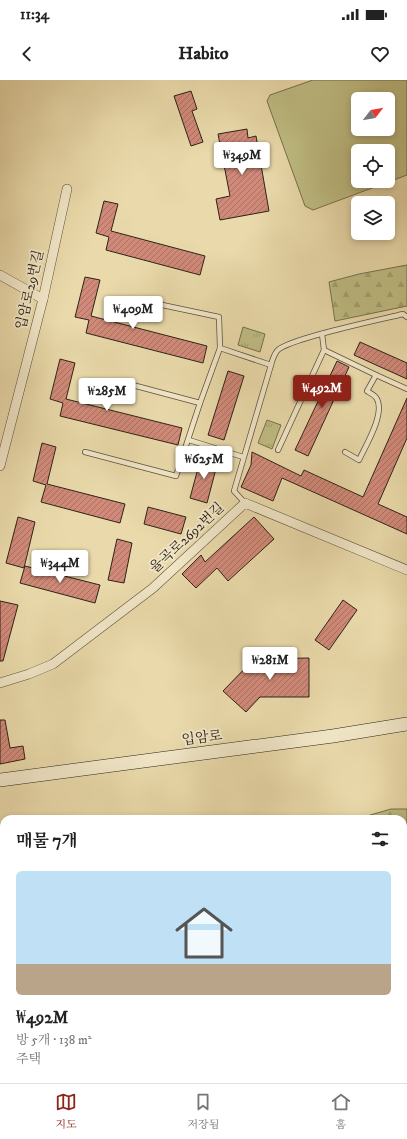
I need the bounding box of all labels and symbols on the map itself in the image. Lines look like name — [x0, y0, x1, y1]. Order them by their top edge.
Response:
north arrow — [351, 92, 395, 136]
pin: ₩349M — [214, 142, 270, 176]
street label: 입암로29번길 — [12, 248, 48, 332]
pin: ₩409M — [105, 296, 161, 330]
pin: ₩492M — [294, 375, 350, 409]
pin: ₩285M — [79, 378, 135, 412]
pin: ₩625M — [176, 446, 232, 480]
street label: 율곡로2692번길 — [146, 499, 228, 577]
pin: ₩344M — [32, 550, 88, 584]
pin: ₩281M — [242, 647, 298, 681]
street label: 입암로 — [181, 727, 224, 749]

